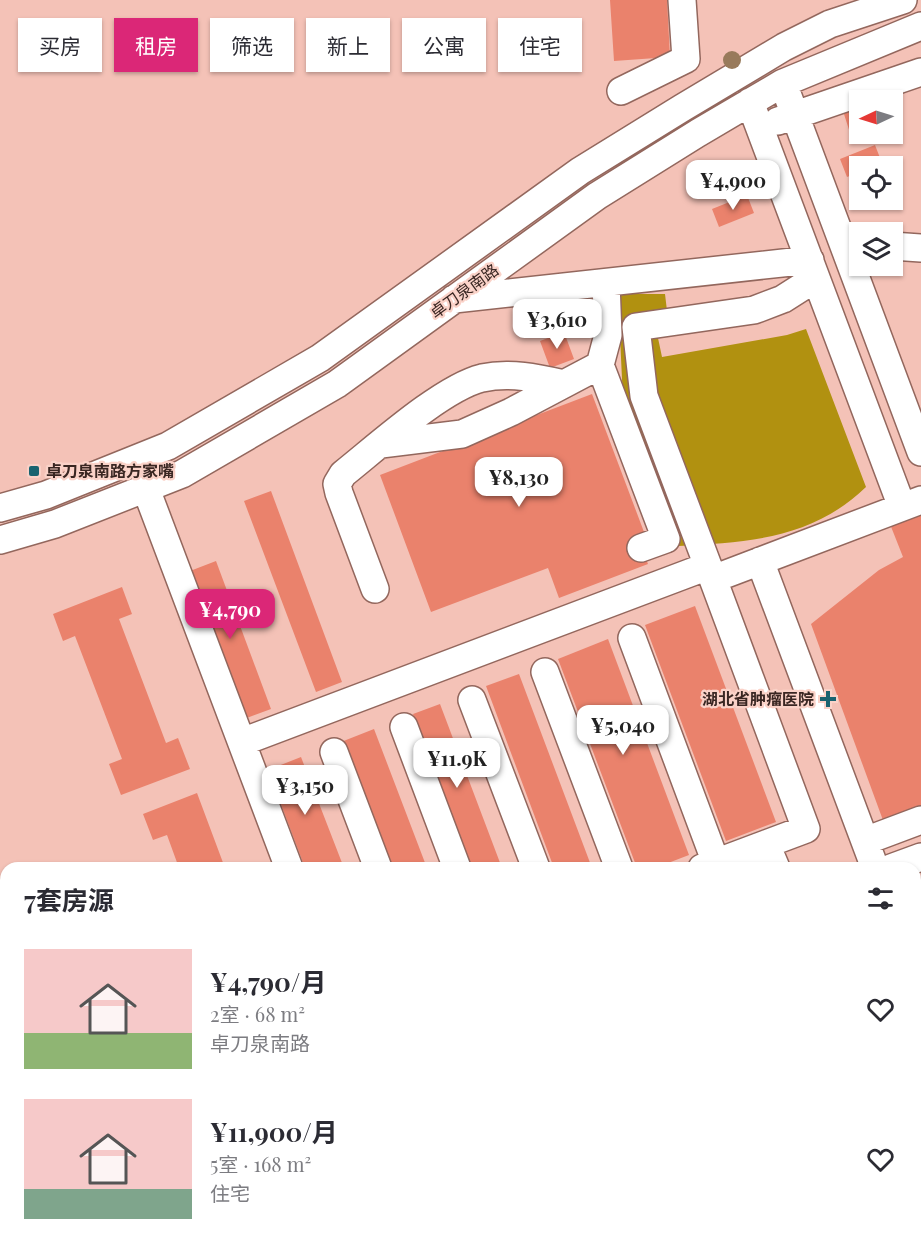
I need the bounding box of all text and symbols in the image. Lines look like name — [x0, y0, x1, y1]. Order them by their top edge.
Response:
chip: 买房 — [18, 18, 102, 72]
chip: 租房 — [114, 18, 198, 72]
chip: 筛选 — [210, 18, 294, 72]
chip: 新上 — [306, 18, 390, 72]
chip: 公寓 — [402, 18, 486, 72]
chip: 住宅 — [498, 18, 582, 72]
north arrow — [849, 90, 903, 144]
map controls — [849, 90, 903, 276]
button: locate — [849, 156, 903, 210]
pin: ¥4,900 — [684, 160, 782, 211]
text: ¥4,900 — [700, 166, 766, 193]
button: layers — [849, 222, 903, 276]
street label: 卓刀泉南路 — [425, 259, 502, 323]
pin: ¥3,610 — [508, 299, 606, 350]
text: ¥3,610 — [527, 305, 587, 332]
pin: ¥8,130 — [470, 457, 568, 508]
place label: 卓刀泉南路方家嘴 — [46, 460, 174, 481]
text: ¥8,130 — [489, 463, 549, 490]
marker: 卓刀泉南路方家嘴 — [27, 464, 41, 478]
pin: ¥4,790 — [181, 589, 279, 640]
text: ¥4,790 — [199, 595, 261, 622]
place label: 湖北省肿瘤医院 — [702, 688, 814, 709]
marker: 湖北省肿瘤医院 — [819, 690, 837, 708]
pin: ¥5,040 — [574, 705, 672, 756]
text: ¥5,040 — [591, 711, 655, 738]
pin: ¥11.9K — [408, 738, 506, 789]
text: ¥11.9K — [427, 744, 487, 771]
pin: ¥3,150 — [256, 765, 354, 816]
text: ¥3,150 — [276, 771, 334, 798]
text: 7套房源 — [24, 882, 114, 917]
icon: filters — [864, 882, 897, 915]
text: ¥4,790/月 — [210, 964, 326, 999]
icon: home — [72, 973, 144, 1045]
icon: heart — [864, 993, 897, 1026]
text: 2室 · 68 m² — [210, 1000, 305, 1027]
text: 卓刀泉南路 — [210, 1029, 310, 1056]
text: ¥11,900/月 — [210, 1114, 338, 1149]
icon: home — [72, 1123, 144, 1195]
icon: heart — [864, 1143, 897, 1176]
text: 5室 · 168 m² — [210, 1150, 311, 1177]
text: 住宅 — [210, 1179, 250, 1206]

